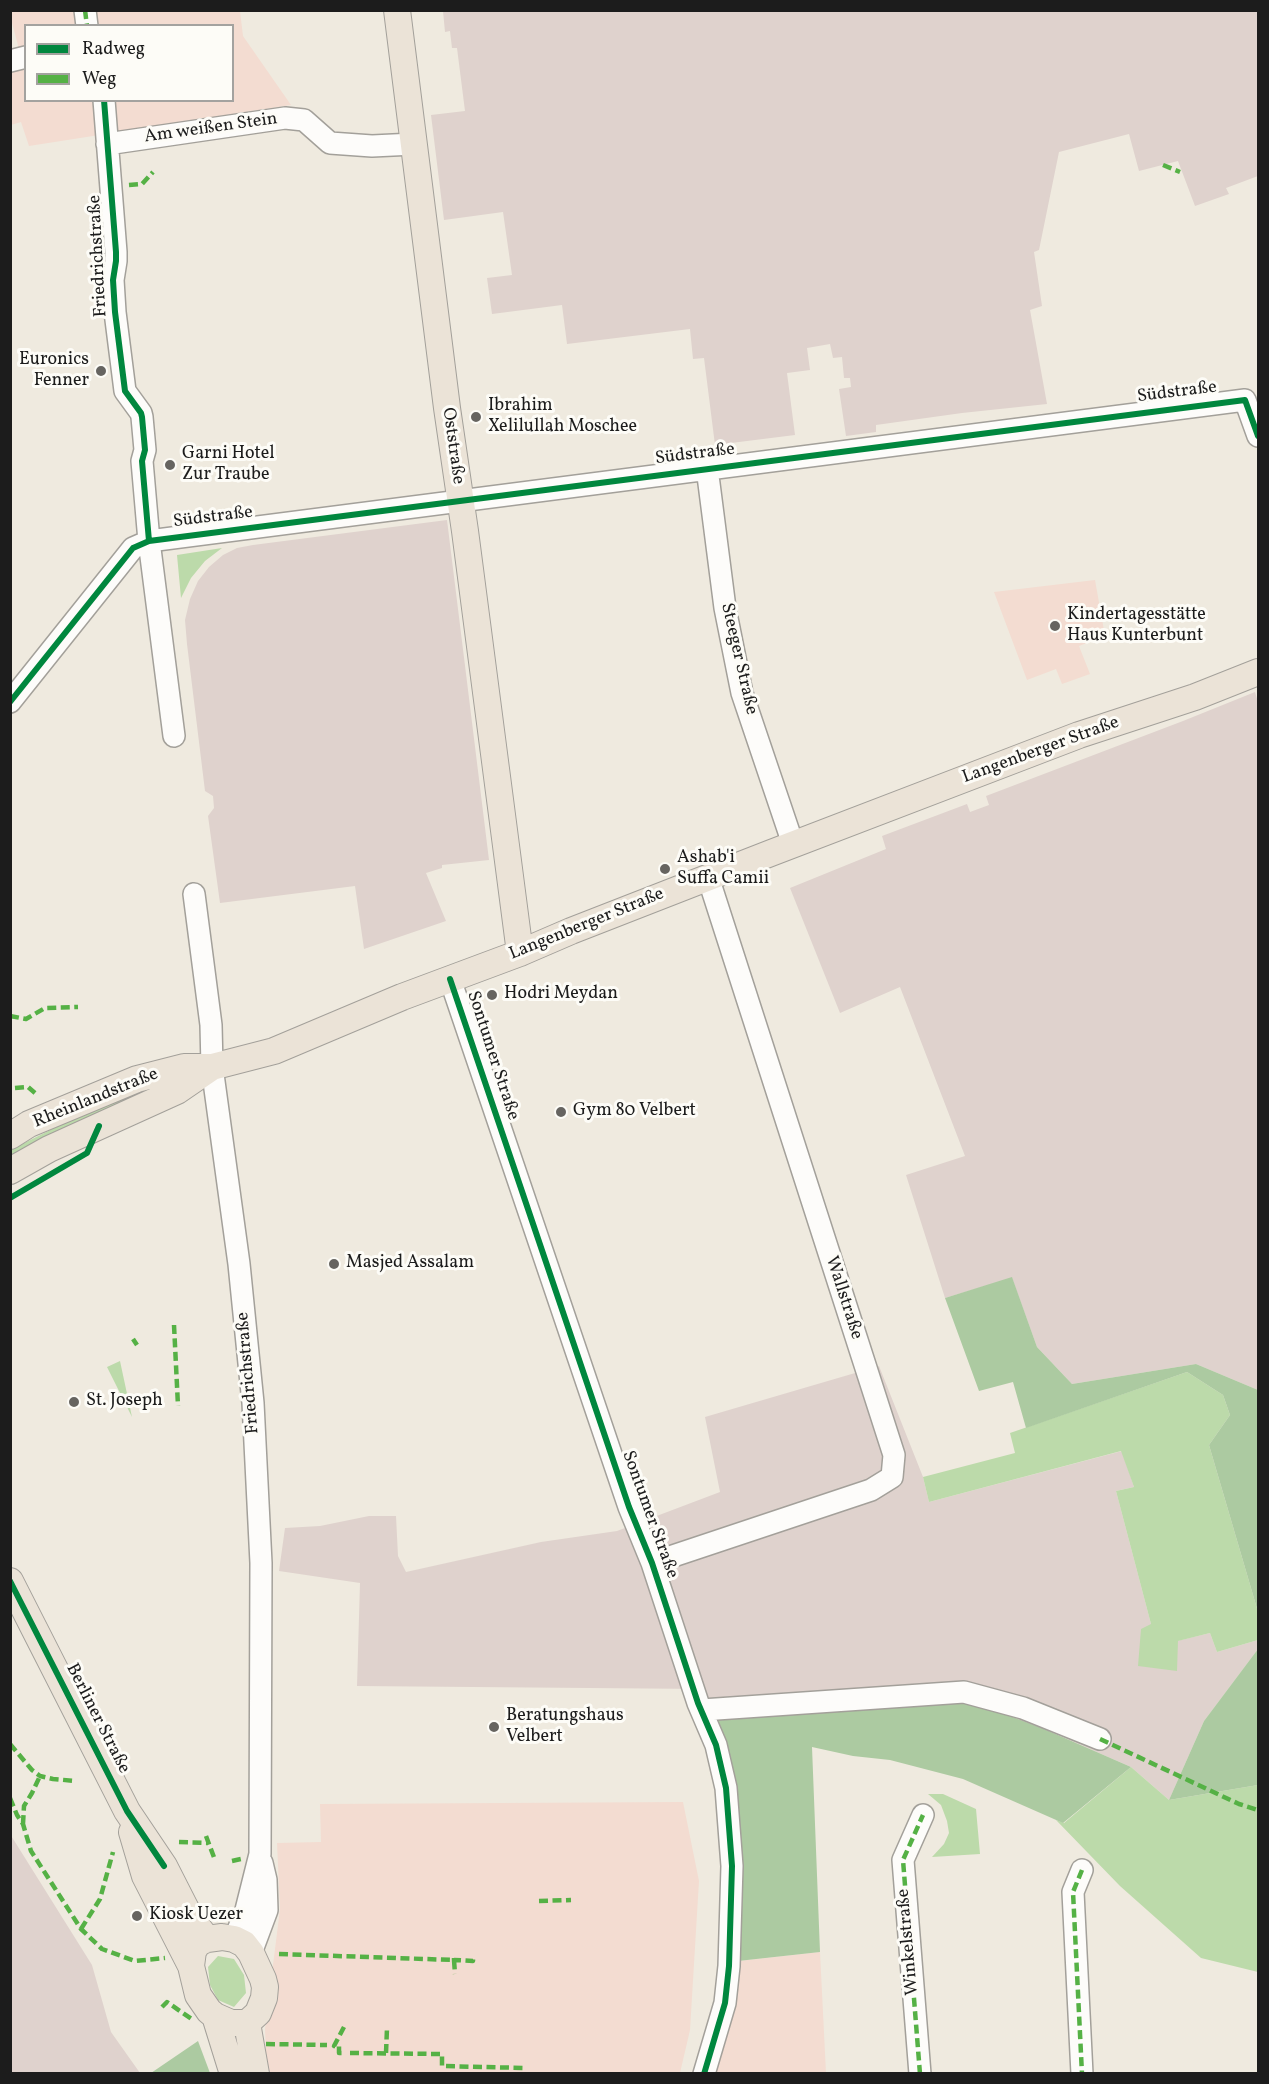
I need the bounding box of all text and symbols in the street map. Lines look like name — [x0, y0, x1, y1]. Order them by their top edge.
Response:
legend — [24, 24, 234, 102]
text: Radweg — [82, 37, 145, 62]
text: Weg — [82, 67, 116, 92]
street label: Am weißen Stein — [143, 109, 279, 149]
street label: Friedrichstraße — [85, 194, 113, 318]
place label: Euronics Fenner — [19, 350, 89, 392]
marker: Euronics Fenner — [94, 364, 108, 378]
street label: Südstraße — [1136, 377, 1218, 409]
place label: Ibrahim Xelilullah Moschee — [488, 396, 637, 438]
street label: Oststraße — [436, 406, 468, 486]
marker: Ibrahim Xelilullah Moschee — [469, 410, 483, 424]
street label: Südstraße — [654, 439, 736, 471]
place label: Garni Hotel Zur Traube — [182, 444, 275, 486]
marker: Garni Hotel Zur Traube — [163, 458, 177, 472]
street label: Südstraße — [172, 502, 254, 534]
street label: Steeger Straße — [715, 601, 761, 717]
place label: Kindertagesstätte Haus Kunterbunt — [1067, 605, 1206, 648]
marker: Kindertagesstätte Haus Kunterbunt — [1048, 619, 1062, 633]
street label: Langenberger Straße — [960, 713, 1122, 789]
place label: Ashab'i Suffa Camii — [677, 848, 769, 890]
marker: Ashab'i Suffa Camii — [658, 862, 672, 876]
street label: Langenberger Straße — [506, 884, 668, 966]
place label: Hodri Meydan — [504, 984, 618, 1006]
marker: Hodri Meydan — [485, 988, 499, 1002]
street label: Sontumer Straße — [461, 989, 523, 1123]
street label: Rheinlandstraße — [30, 1064, 162, 1134]
place label: Gym 80 Velbert — [573, 1101, 696, 1123]
marker: Gym 80 Velbert — [554, 1105, 568, 1119]
place label: Masjed Assalam — [346, 1253, 474, 1275]
street label: Wallstraße — [819, 1254, 867, 1342]
marker: Masjed Assalam — [327, 1257, 341, 1271]
street label: Friedrichstraße — [233, 1311, 265, 1435]
place label: St. Joseph — [86, 1391, 163, 1413]
marker: St. Joseph — [67, 1395, 81, 1409]
street label: Sontumer Straße — [616, 1448, 682, 1582]
street label: Berliner Straße — [60, 1660, 134, 1778]
place label: Beratungshaus Velbert — [506, 1706, 624, 1748]
marker: Beratungshaus Velbert — [487, 1720, 501, 1734]
street label: Winkelstraße — [894, 1888, 924, 1996]
place label: Kiosk Uezer — [149, 1905, 243, 1927]
marker: Kiosk Uezer — [130, 1909, 144, 1923]

